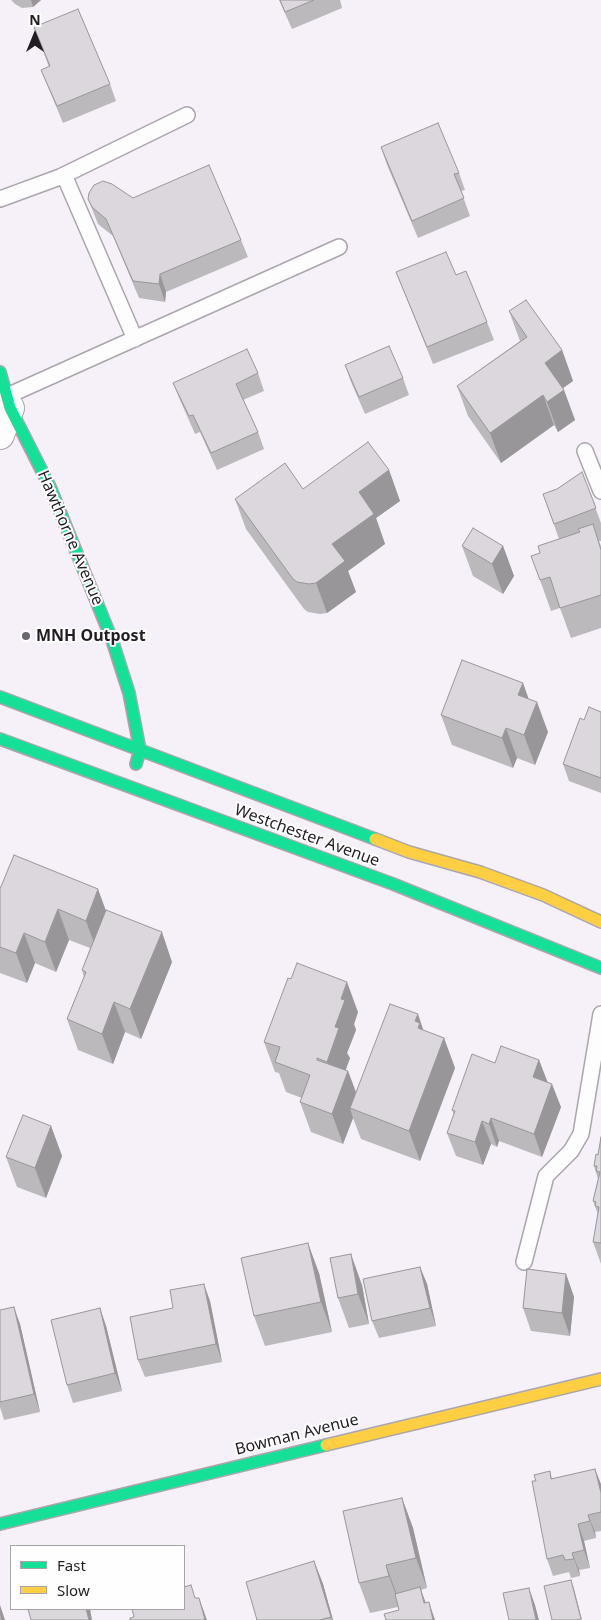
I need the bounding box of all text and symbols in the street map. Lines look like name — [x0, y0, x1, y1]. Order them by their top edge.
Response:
north arrow — [10, 10, 60, 60]
text: N — [29, 10, 41, 29]
street label: Hawthorne Avenue — [33, 468, 107, 608]
place label: MNH Outpost — [36, 626, 146, 646]
marker: MNH Outpost — [20, 630, 32, 642]
street label: Westchester Avenue — [232, 801, 382, 871]
street label: Bowman Avenue — [233, 1410, 361, 1460]
legend — [10, 1545, 185, 1610]
text: Fast — [57, 1555, 86, 1575]
text: Slow — [57, 1580, 90, 1600]

